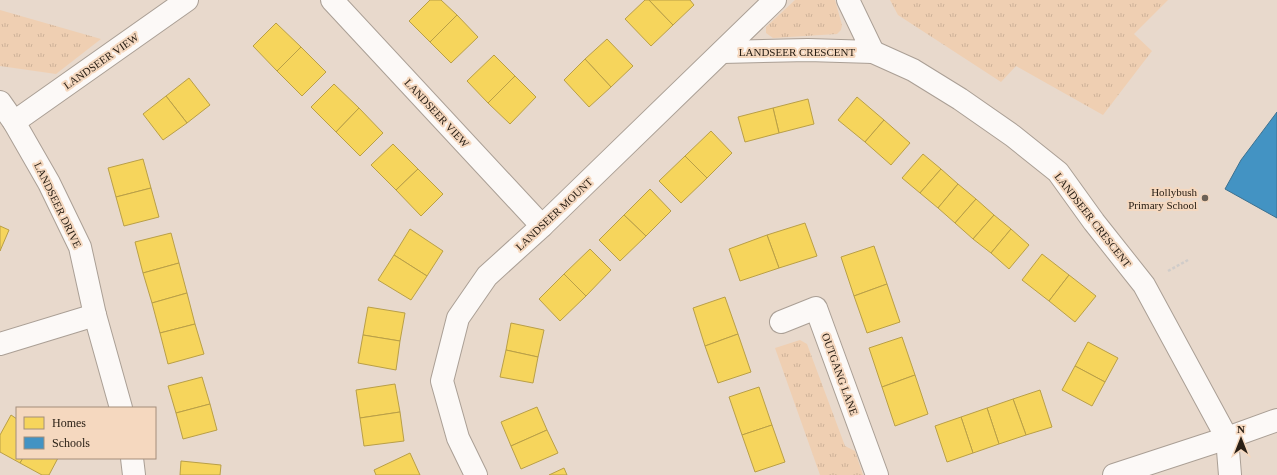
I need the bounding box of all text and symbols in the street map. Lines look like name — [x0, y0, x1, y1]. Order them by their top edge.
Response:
street label: LANDSEER VIEW — [61, 30, 141, 91]
street label: LANDSEER CRESCENT — [739, 46, 855, 58]
street label: LANDSEER VIEW — [402, 76, 472, 150]
street label: LANDSEER DRIVE — [32, 160, 84, 250]
street label: LANDSEER CRESCENT — [1052, 170, 1134, 270]
street label: LANDSEER MOUNT — [513, 175, 595, 253]
place label: Hollybush Primary School — [1128, 186, 1197, 211]
marker: Hollybush Primary School — [1200, 193, 1210, 203]
street label: OUTGANG LANE — [820, 331, 861, 417]
legend — [16, 407, 156, 459]
text: Homes — [52, 416, 86, 430]
north arrow — [1221, 419, 1261, 459]
text: N — [1237, 423, 1245, 435]
text: Schools — [52, 436, 90, 450]

